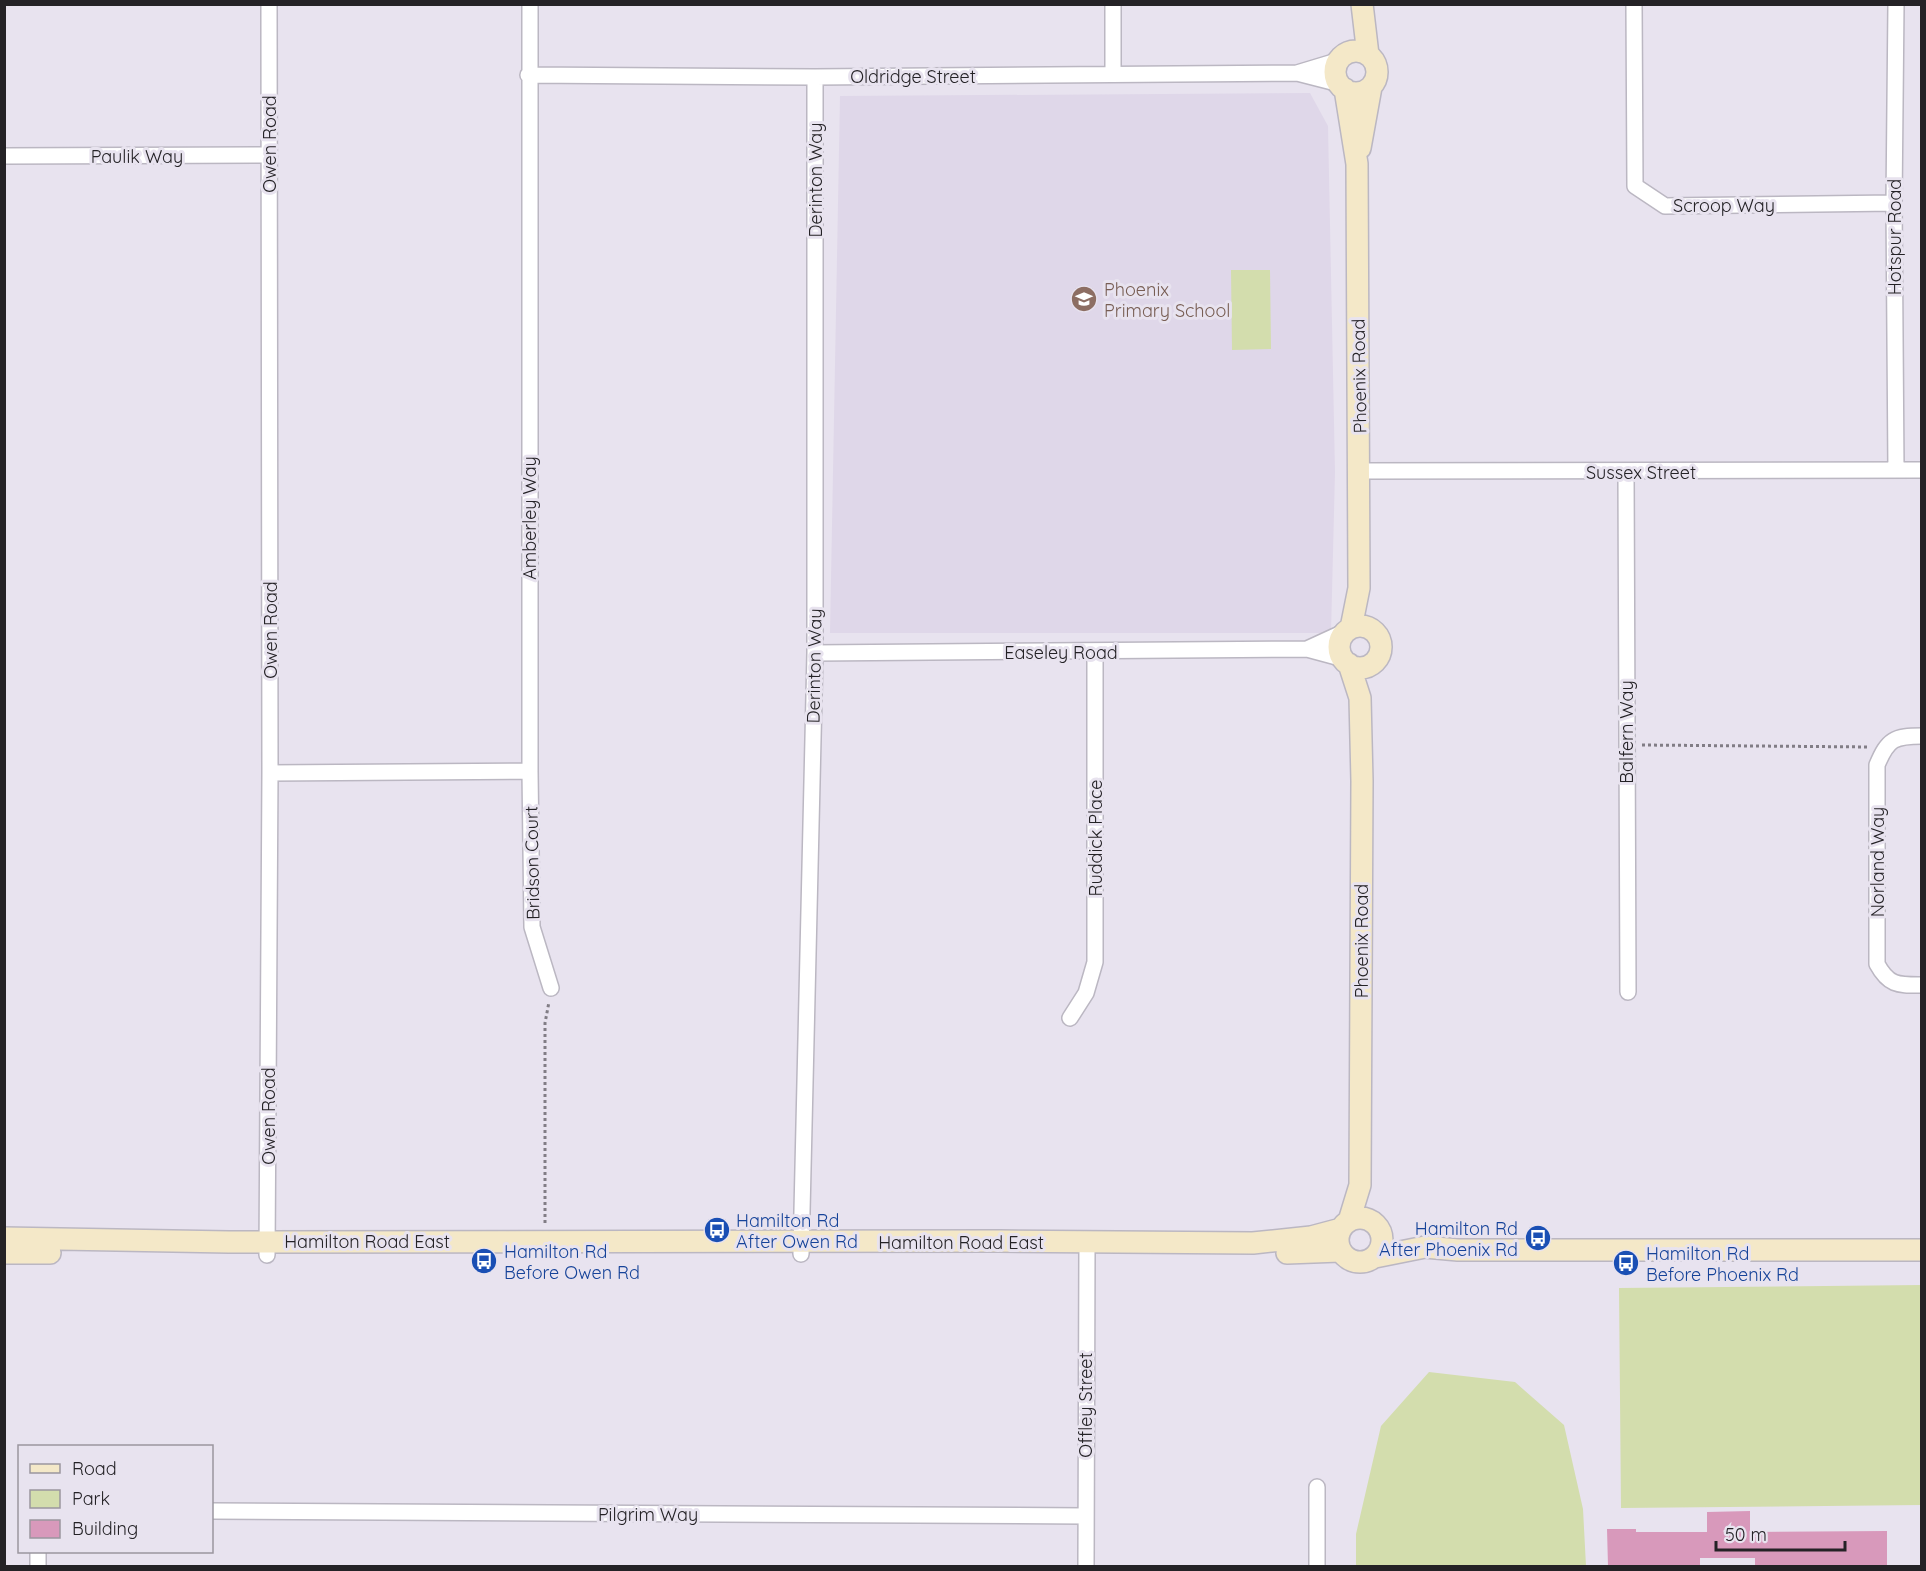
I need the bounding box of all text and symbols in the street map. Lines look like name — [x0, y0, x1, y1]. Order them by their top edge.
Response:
street label: Oldridge Street — [850, 65, 976, 88]
street label: Owen Road — [258, 95, 281, 193]
street label: Derinton Way — [804, 122, 827, 238]
street label: Paulik Way — [91, 145, 183, 168]
street label: Hotspur Road — [1883, 179, 1906, 295]
street label: Scroop Way — [1673, 194, 1775, 217]
place label: Phoenix Primary School — [1104, 278, 1230, 322]
school or university icon: Phoenix Primary School — [1069, 284, 1099, 314]
street label: Phoenix Road — [1347, 319, 1371, 433]
street label: Amberley Way — [518, 456, 541, 580]
street label: Sussex Street — [1586, 461, 1696, 484]
street label: Owen Road — [259, 581, 282, 679]
street label: Derinton Way — [801, 608, 827, 724]
street label: Easeley Road — [1004, 641, 1118, 664]
street label: Balfern Way — [1615, 680, 1638, 784]
street label: Ruddick Place — [1084, 780, 1107, 896]
street label: Bridson Court — [520, 806, 544, 920]
street label: Norland Way — [1866, 807, 1889, 917]
street label: Phoenix Road — [1350, 884, 1373, 998]
street label: Owen Road — [257, 1067, 280, 1165]
place label: Hamilton Rd After Owen Rd — [736, 1209, 858, 1253]
bus stop icon: Hamilton Rd After Owen Rd — [702, 1215, 732, 1245]
place label: Hamilton Rd After Phoenix Rd — [1379, 1217, 1518, 1261]
bus stop icon: Hamilton Rd After Phoenix Rd — [1523, 1223, 1553, 1253]
street label: Hamilton Road East — [284, 1230, 450, 1253]
street label: Hamilton Road East — [878, 1231, 1044, 1254]
place label: Hamilton Rd Before Owen Rd — [504, 1240, 640, 1284]
place label: Hamilton Rd Before Phoenix Rd — [1646, 1242, 1799, 1286]
bus stop icon: Hamilton Rd Before Owen Rd — [469, 1246, 499, 1276]
bus stop icon: Hamilton Rd Before Phoenix Rd — [1611, 1248, 1641, 1278]
street label: Offley Street — [1074, 1352, 1097, 1458]
legend — [18, 1445, 213, 1553]
text: Road — [72, 1457, 117, 1480]
text: Park — [72, 1487, 110, 1510]
street label: Pilgrim Way — [598, 1503, 698, 1526]
scale bar — [1716, 1514, 1845, 1552]
text: Building — [72, 1517, 138, 1540]
text: 50 m — [1725, 1523, 1767, 1546]

